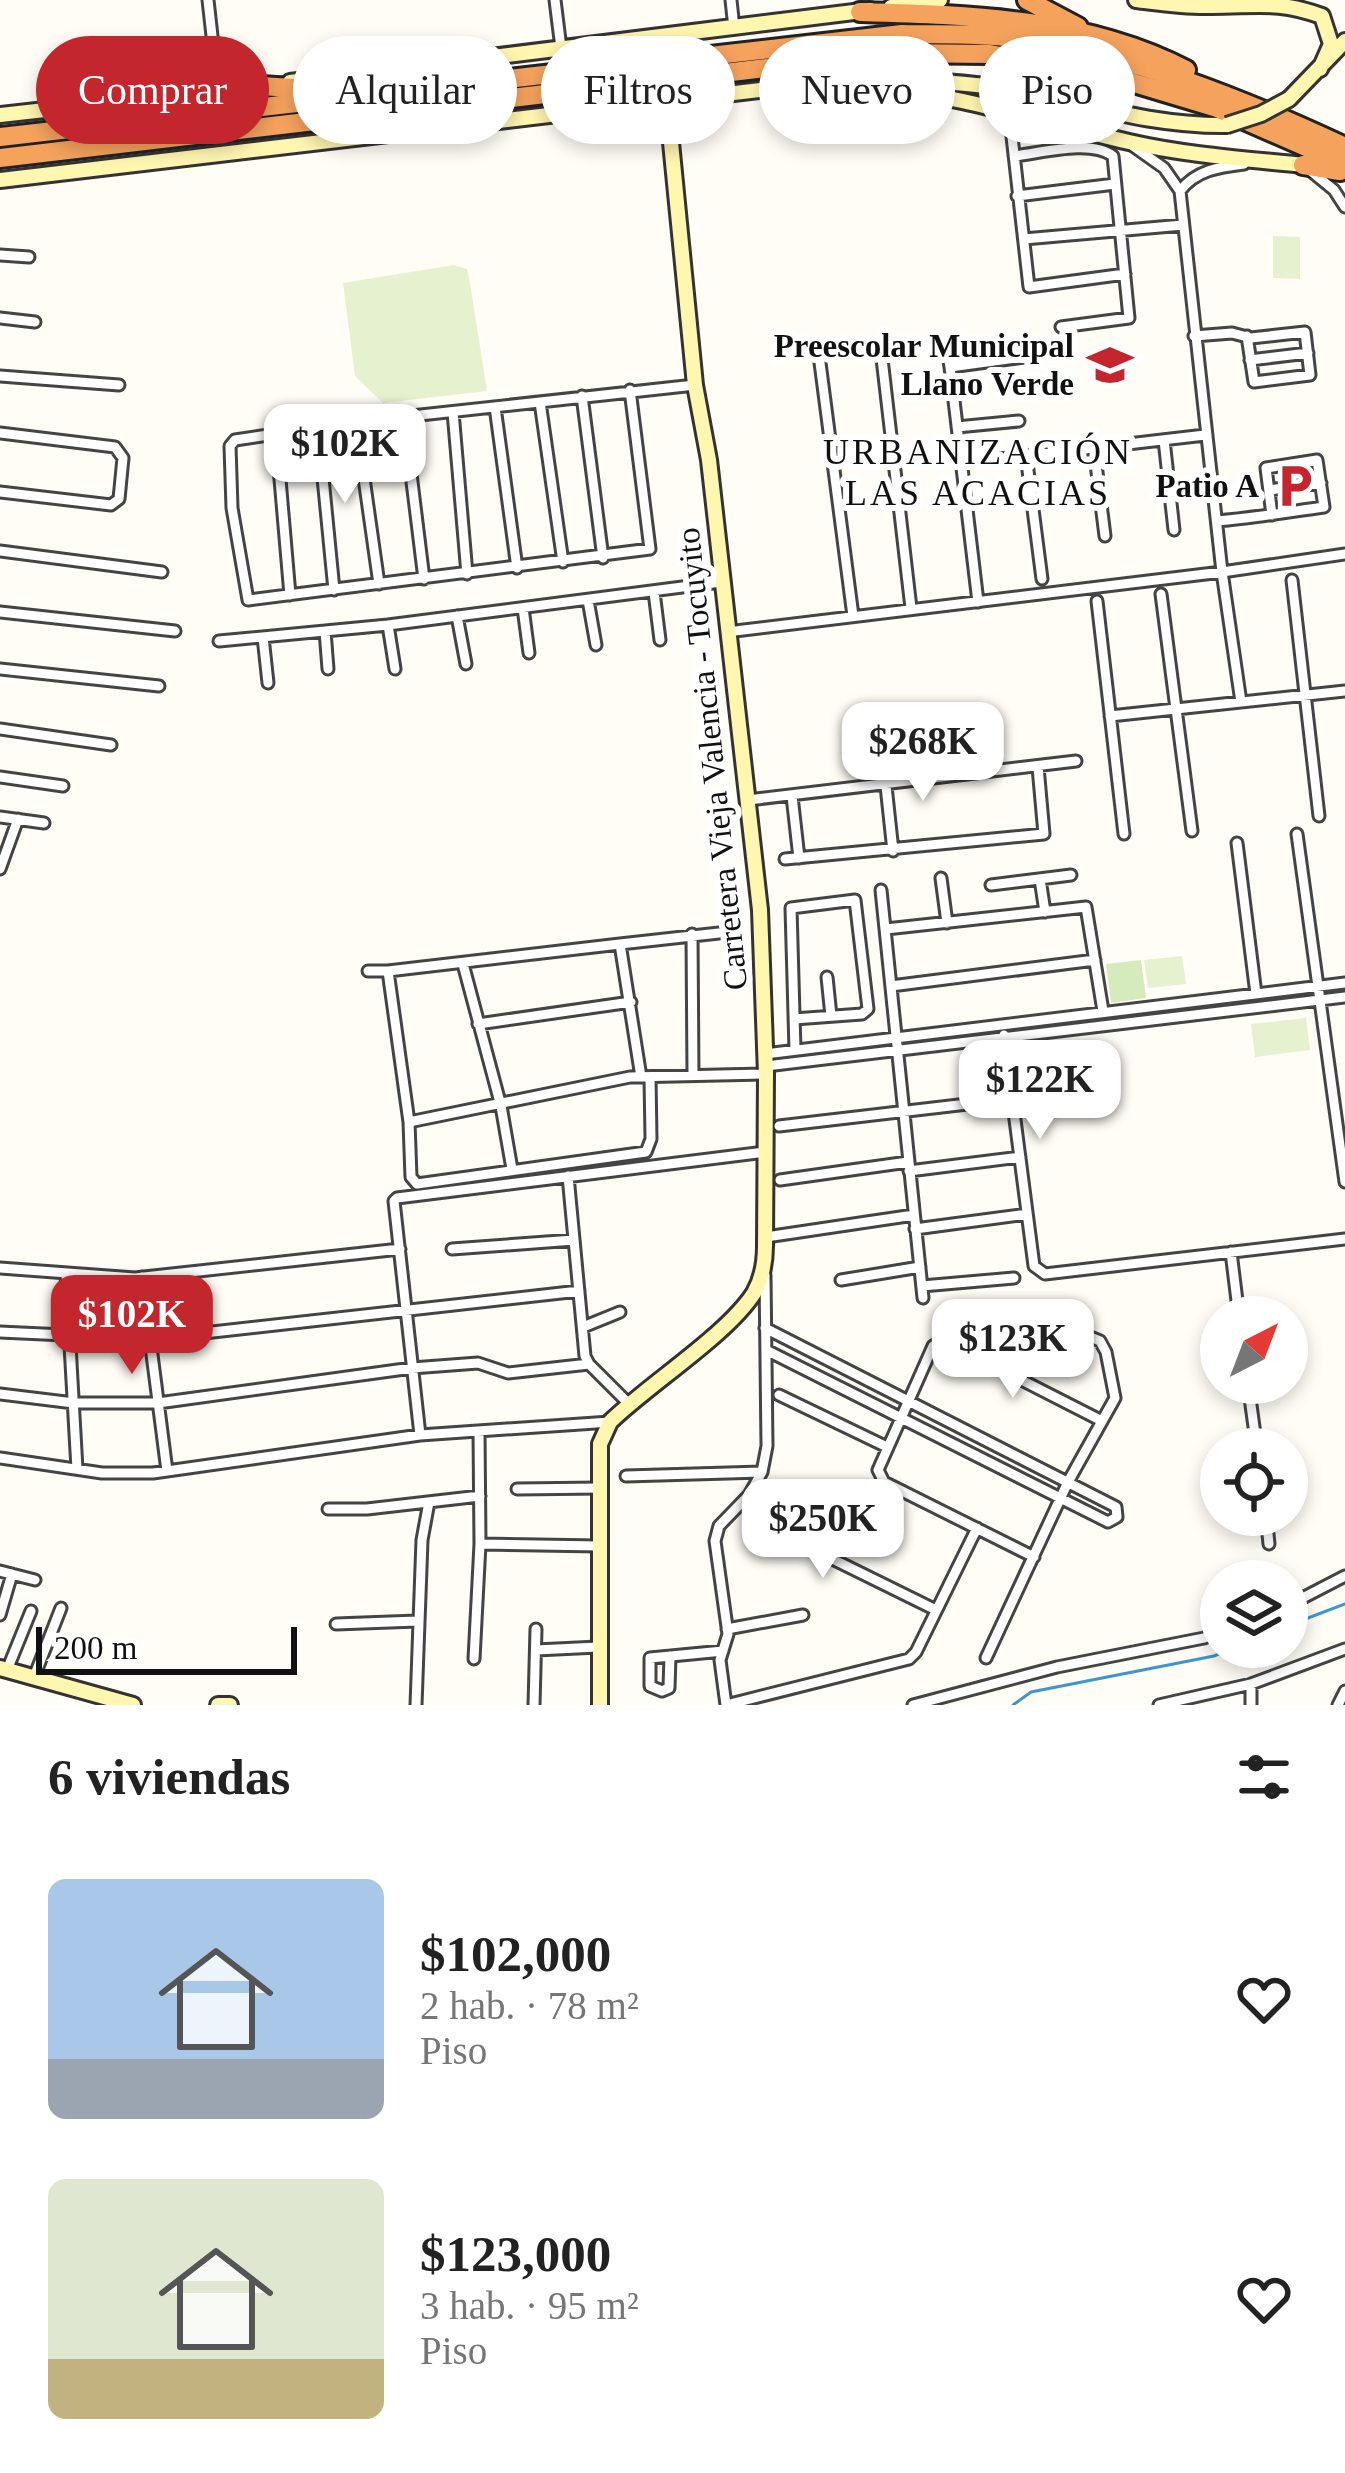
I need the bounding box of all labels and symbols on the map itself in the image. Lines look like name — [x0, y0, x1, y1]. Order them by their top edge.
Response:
place label: Preescolar Municipal Llano Verde — [774, 328, 1074, 402]
school or university icon: Preescolar Municipal Llano Verde — [1085, 340, 1135, 390]
pin: $102K — [261, 404, 429, 506]
district label: URBANIZACIÓN LAS ACACIAS — [823, 432, 1133, 513]
parking icon: Patio A — [1270, 461, 1320, 511]
place label: Patio A — [1155, 468, 1259, 504]
street label: Carretera Vieja Valencia - Tocuyito — [670, 526, 754, 992]
pin: $268K — [839, 702, 1007, 804]
pin: $122K — [956, 1040, 1124, 1142]
pin: $102K — [48, 1275, 216, 1377]
north arrow — [1200, 1296, 1308, 1404]
pin: $123K — [929, 1299, 1097, 1401]
pin: $250K — [739, 1479, 907, 1581]
scale bar — [36, 1621, 297, 1674]

